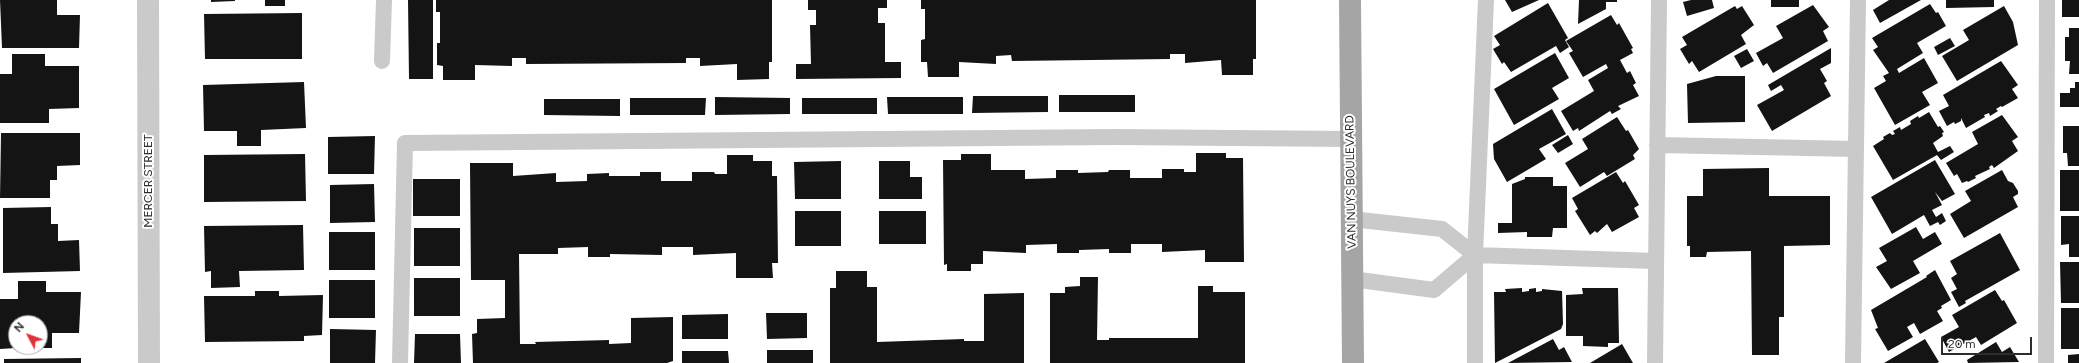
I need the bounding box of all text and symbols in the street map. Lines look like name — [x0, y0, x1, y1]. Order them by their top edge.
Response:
street label: VAN NUYS BOULEVARD — [1343, 115, 1359, 249]
street label: MERCER STREET — [141, 134, 155, 228]
north arrow — [8, 315, 48, 355]
text: N — [12, 320, 27, 335]
scale bar — [1943, 329, 2034, 355]
text: 20 m — [1948, 337, 1976, 351]

